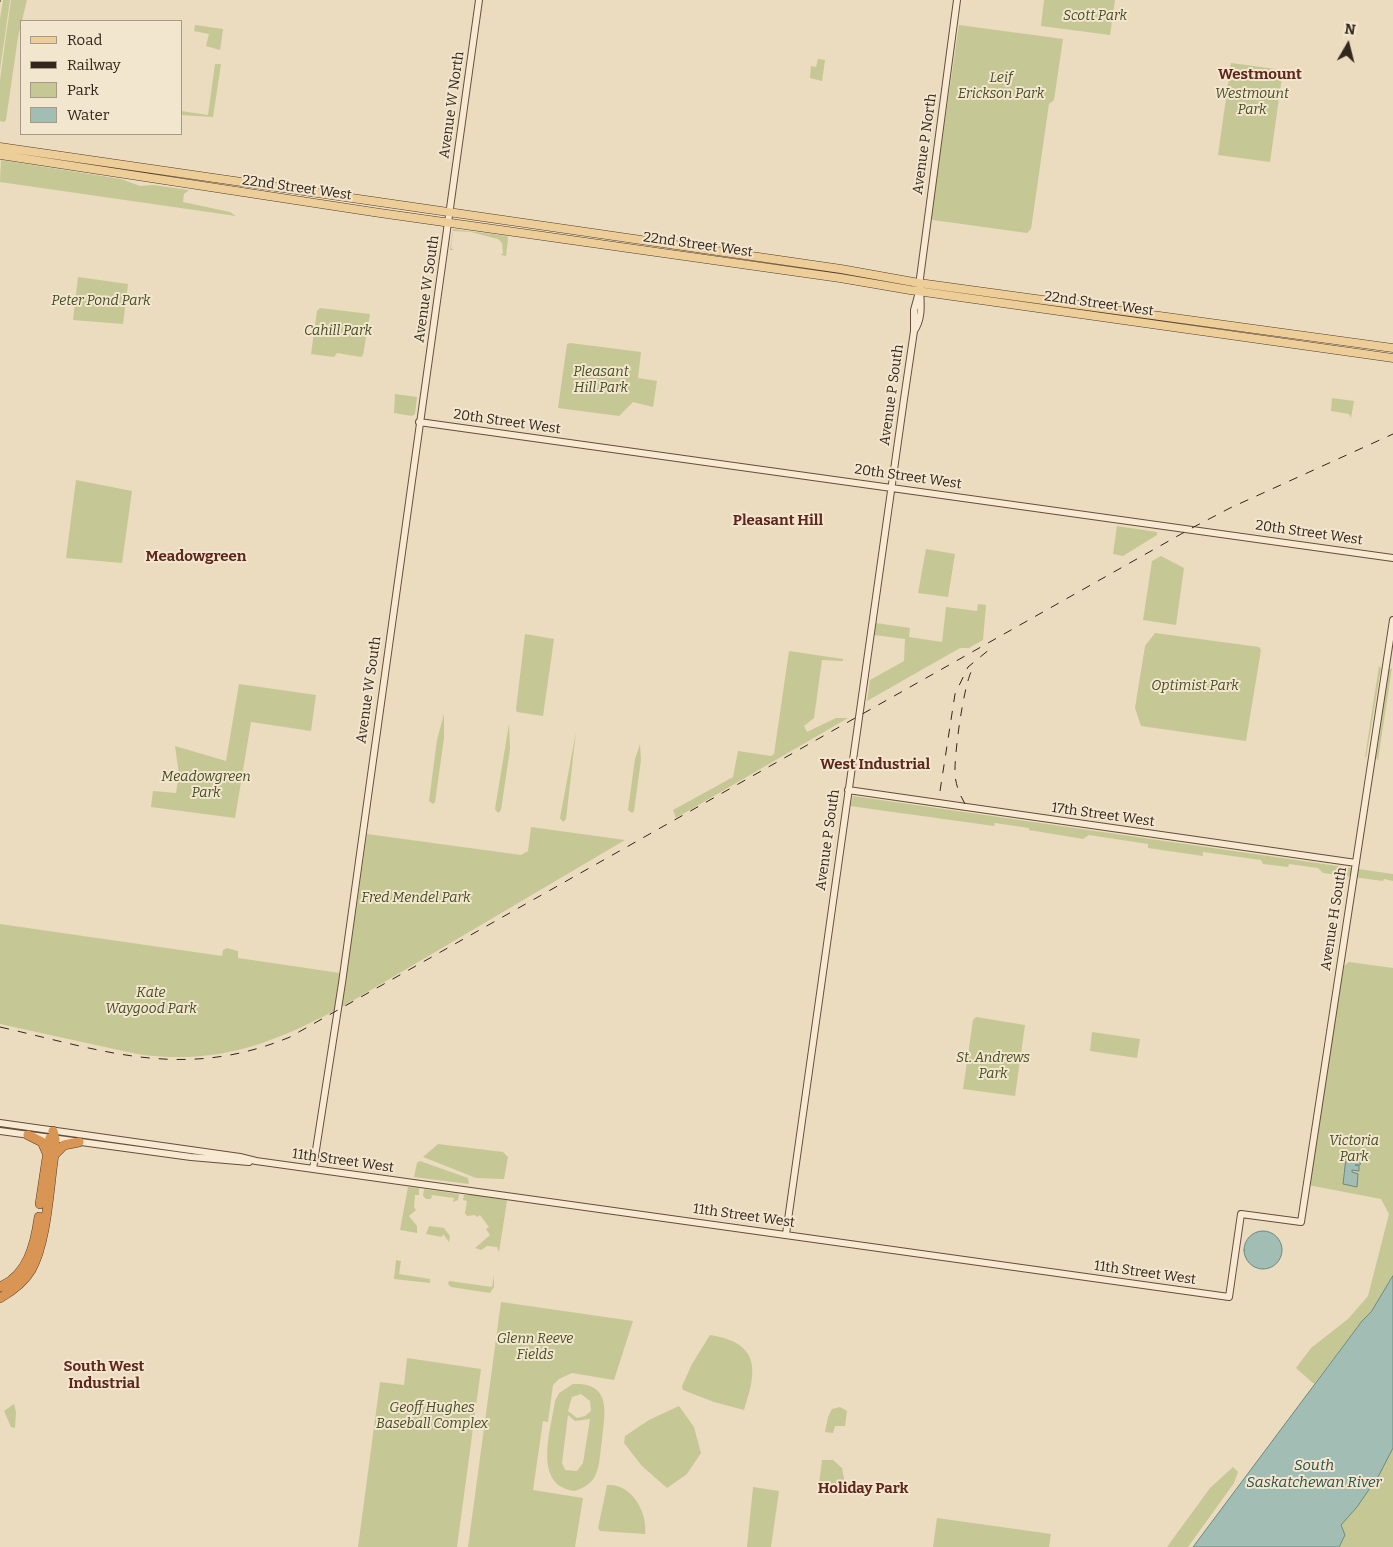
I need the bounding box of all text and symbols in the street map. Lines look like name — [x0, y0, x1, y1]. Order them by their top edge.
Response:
park label: Scott Park — [1063, 8, 1127, 24]
legend — [20, 20, 182, 135]
north arrow — [1323, 20, 1373, 70]
text: N — [1344, 20, 1357, 39]
text: Road — [67, 31, 102, 49]
street label: Avenue W North — [436, 50, 468, 160]
text: Railway — [67, 56, 121, 74]
district label: Westmount — [1218, 66, 1302, 84]
park label: Leif Erickson Park — [958, 70, 1044, 102]
text: Park — [67, 81, 99, 99]
park label: Westmount Park — [1215, 86, 1289, 118]
street label: Avenue P North — [910, 92, 940, 196]
text: Water — [67, 106, 109, 124]
street label: 22nd Street West — [241, 172, 353, 204]
street label: 22nd Street West — [642, 229, 754, 261]
street label: Avenue W South — [411, 234, 443, 344]
street label: 22nd Street West — [1043, 288, 1155, 320]
park label: Peter Pond Park — [51, 293, 151, 309]
park label: Cahill Park — [304, 323, 372, 339]
street label: Avenue P South — [877, 343, 907, 447]
park label: Pleasant Hill Park — [573, 364, 629, 397]
street label: 20th Street West — [452, 406, 562, 438]
street label: 20th Street West — [853, 461, 963, 493]
district label: Pleasant Hill — [733, 512, 823, 530]
street label: 20th Street West — [1254, 517, 1364, 549]
district label: Meadowgreen — [146, 548, 246, 566]
street label: Avenue W South — [353, 635, 385, 745]
park label: Optimist Park — [1151, 678, 1239, 694]
district label: West Industrial — [820, 756, 930, 774]
park label: Meadowgreen Park — [161, 769, 251, 802]
street label: Avenue P South — [813, 788, 843, 892]
street label: 17th Street West — [1050, 799, 1156, 831]
street label: Avenue H South — [1318, 866, 1350, 972]
park label: Fred Mendel Park — [361, 890, 471, 906]
park label: Kate Waygood Park — [105, 985, 197, 1018]
park label: St. Andrews Park — [956, 1050, 1030, 1082]
park label: Victoria Park — [1329, 1133, 1379, 1166]
street label: 11th Street West — [291, 1146, 395, 1176]
street label: 11th Street West — [692, 1201, 796, 1231]
street label: 11th Street West — [1093, 1258, 1197, 1288]
park label: Glenn Reeve Fields — [497, 1331, 573, 1364]
district label: South West Industrial — [64, 1358, 144, 1393]
park label: Geoff Hughes Baseball Complex — [376, 1400, 488, 1432]
water label: South Saskatchewan River — [1246, 1457, 1382, 1492]
district label: Holiday Park — [818, 1480, 908, 1498]

